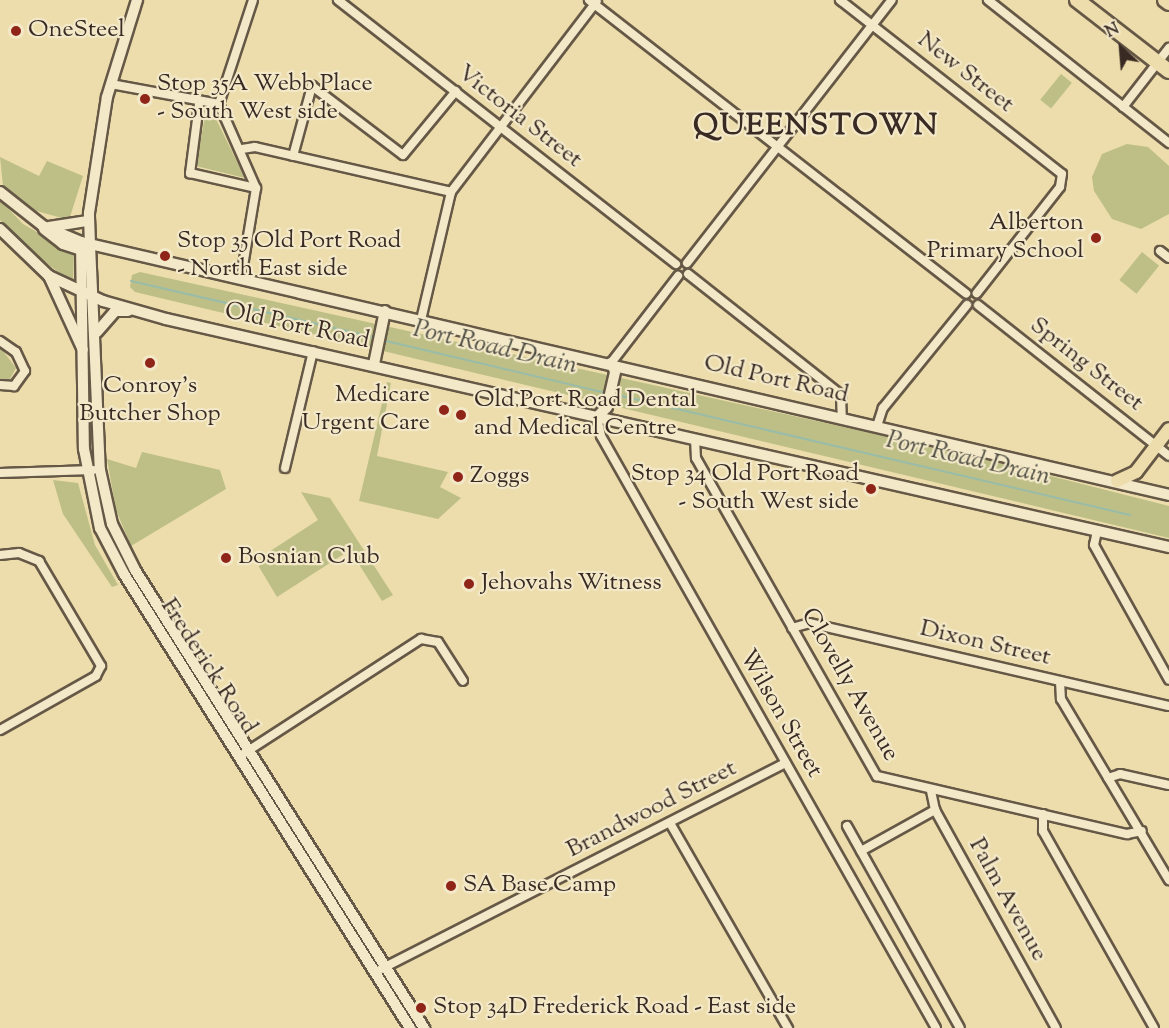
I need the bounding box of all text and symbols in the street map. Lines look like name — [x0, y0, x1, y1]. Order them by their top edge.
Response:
place label: OneSteel — [28, 17, 125, 45]
north arrow — [1091, 18, 1151, 78]
text: N — [1102, 18, 1124, 45]
marker: OneSteel — [9, 24, 23, 38]
street label: New Street — [911, 26, 1019, 120]
street label: Victoria Street — [451, 59, 587, 175]
place label: Stop 35A Webb Place - South West side — [157, 71, 373, 127]
marker: Stop 35A Webb Place - South West side — [138, 92, 152, 106]
district label: QUEENSTOWN — [693, 109, 939, 145]
place label: Alberton Primary School — [927, 210, 1084, 266]
place label: Stop 35 Old Port Road - North East side — [177, 228, 401, 284]
marker: Alberton Primary School — [1089, 231, 1103, 245]
marker: Stop 35 Old Port Road - North East side — [158, 249, 172, 263]
street label: Old Port Road — [222, 298, 372, 356]
street label: Spring Street — [1023, 312, 1149, 418]
water label: Port Road Drain — [410, 314, 580, 382]
street label: Old Port Road — [701, 349, 851, 411]
marker: Conroy's Butcher Shop — [143, 356, 157, 370]
place label: Conroy's Butcher Shop — [79, 373, 221, 429]
place label: Medicare Urgent Care — [301, 382, 430, 438]
place label: Old Port Road Dental and Medical Centre — [474, 387, 697, 443]
marker: Medicare Urgent Care — [435, 401, 453, 419]
marker: Old Port Road Dental and Medical Centre — [452, 406, 470, 424]
water label: Port Road Drain — [883, 425, 1053, 493]
place label: Stop 34 Old Port Road - South West side — [631, 461, 859, 517]
place label: Zoggs — [470, 463, 529, 491]
marker: Zoggs — [451, 470, 465, 484]
marker: Stop 34 Old Port Road - South West side — [864, 482, 878, 496]
place label: Bosnian Club — [238, 544, 380, 572]
marker: Bosnian Club — [219, 551, 233, 565]
place label: Jehovahs Witness — [481, 570, 662, 598]
marker: Jehovahs Witness — [462, 577, 476, 591]
street label: Frederick Road — [153, 594, 263, 740]
street label: Clovelly Avenue — [794, 604, 904, 766]
street label: Dixon Street — [917, 615, 1053, 673]
street label: Wilson Street — [732, 645, 828, 783]
street label: Brandwood Street — [562, 755, 742, 865]
street label: Palm Avenue — [961, 833, 1053, 967]
place label: SA Base Camp — [463, 872, 616, 900]
marker: SA Base Camp — [444, 879, 458, 893]
place label: Stop 34D Frederick Road - East side — [433, 994, 796, 1022]
marker: Stop 34D Frederick Road - East side — [414, 1001, 428, 1015]

